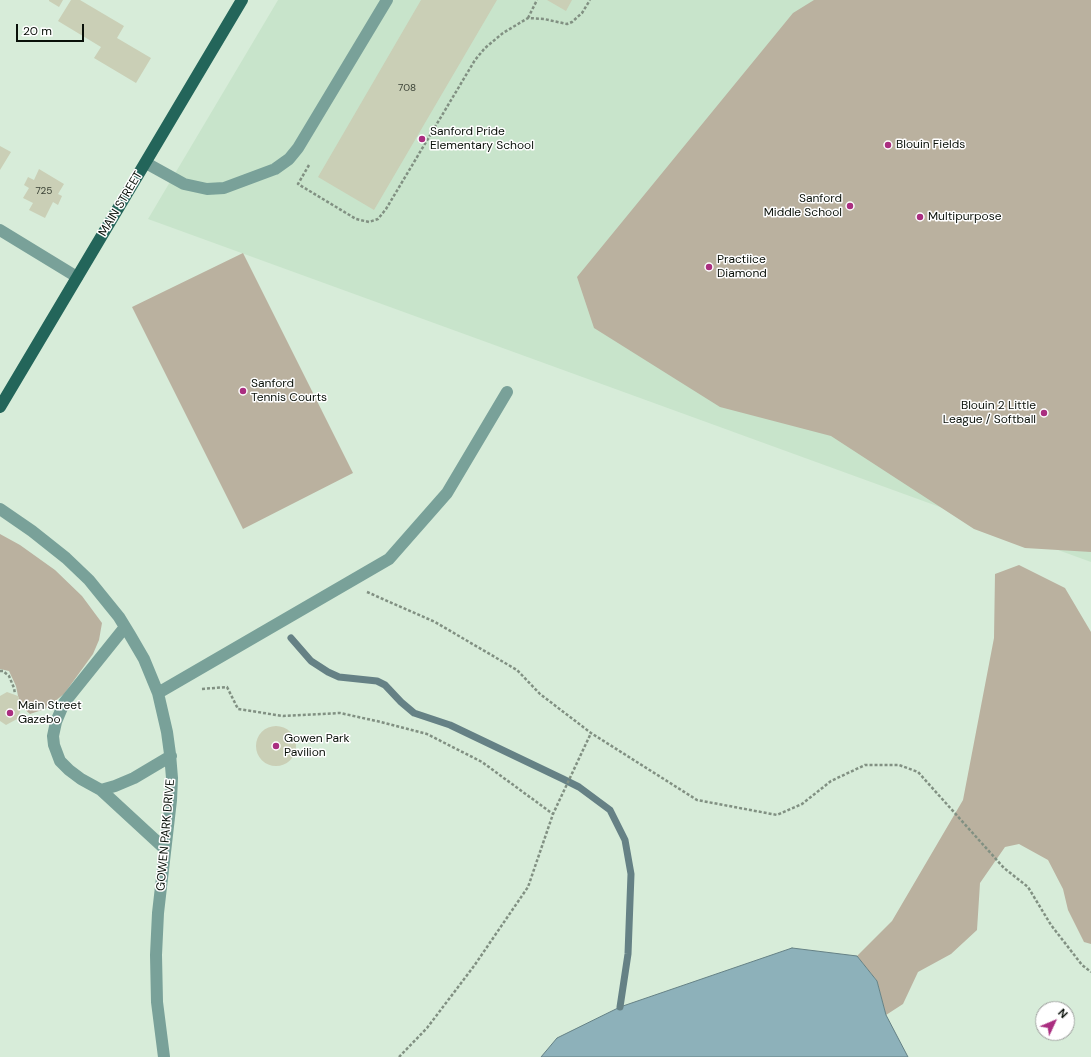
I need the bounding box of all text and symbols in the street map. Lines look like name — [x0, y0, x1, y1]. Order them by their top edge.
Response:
scale bar — [18, 16, 86, 42]
text: 20 m — [23, 23, 52, 39]
house number: 708 — [398, 82, 416, 94]
place label: Sanford Pride Elementary School — [430, 125, 534, 153]
marker: Sanford Pride Elementary School — [417, 134, 427, 144]
place label: Blouin Fields — [896, 138, 965, 152]
marker: Blouin Fields — [883, 140, 893, 150]
street label: MAIN STREET — [96, 169, 146, 239]
house number: 725 — [36, 185, 52, 197]
place label: Sanford Middle School — [764, 192, 842, 220]
marker: Sanford Middle School — [845, 201, 855, 211]
place label: Multipurpose — [928, 210, 1002, 224]
marker: Multipurpose — [915, 212, 925, 222]
place label: Practiice Diamond — [717, 253, 767, 281]
marker: Practiice Diamond — [704, 262, 714, 272]
place label: Sanford Tennis Courts — [251, 377, 327, 405]
marker: Sanford Tennis Courts — [238, 386, 248, 396]
place label: Blouin 2 Little League / Softball — [943, 399, 1036, 427]
marker: Blouin 2 Little League / Softball — [1039, 408, 1049, 418]
place label: Main Street Gazebo — [18, 699, 82, 727]
marker: Main Street Gazebo — [5, 708, 15, 718]
place label: Gowen Park Pavilion — [284, 732, 350, 760]
marker: Gowen Park Pavilion — [271, 741, 281, 751]
street label: GOWEN PARK DRIVE — [154, 779, 178, 891]
north arrow — [1035, 1001, 1075, 1041]
text: N — [1055, 1006, 1071, 1021]

